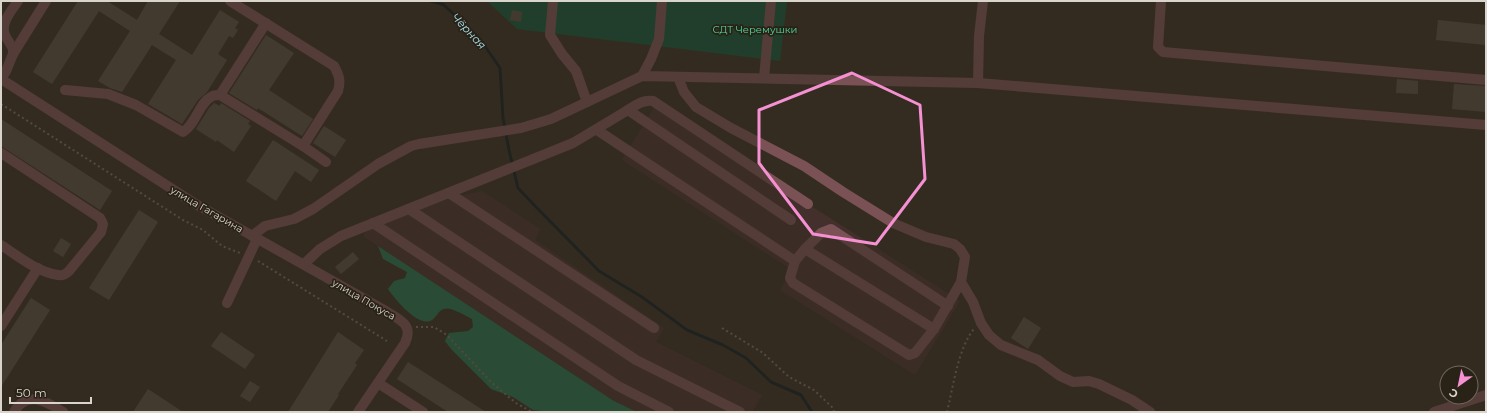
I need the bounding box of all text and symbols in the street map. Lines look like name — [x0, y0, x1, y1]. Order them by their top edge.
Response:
water label: Чёрная — [449, 10, 489, 52]
park label: СДТ Черемушки — [713, 23, 798, 36]
street label: улица Гагарина — [167, 183, 246, 236]
street label: улица Покуса — [329, 276, 398, 323]
north arrow — [1439, 365, 1479, 405]
scale bar — [10, 379, 91, 405]
text: 50 m — [16, 385, 47, 400]
text: С — [1446, 385, 1461, 401]

